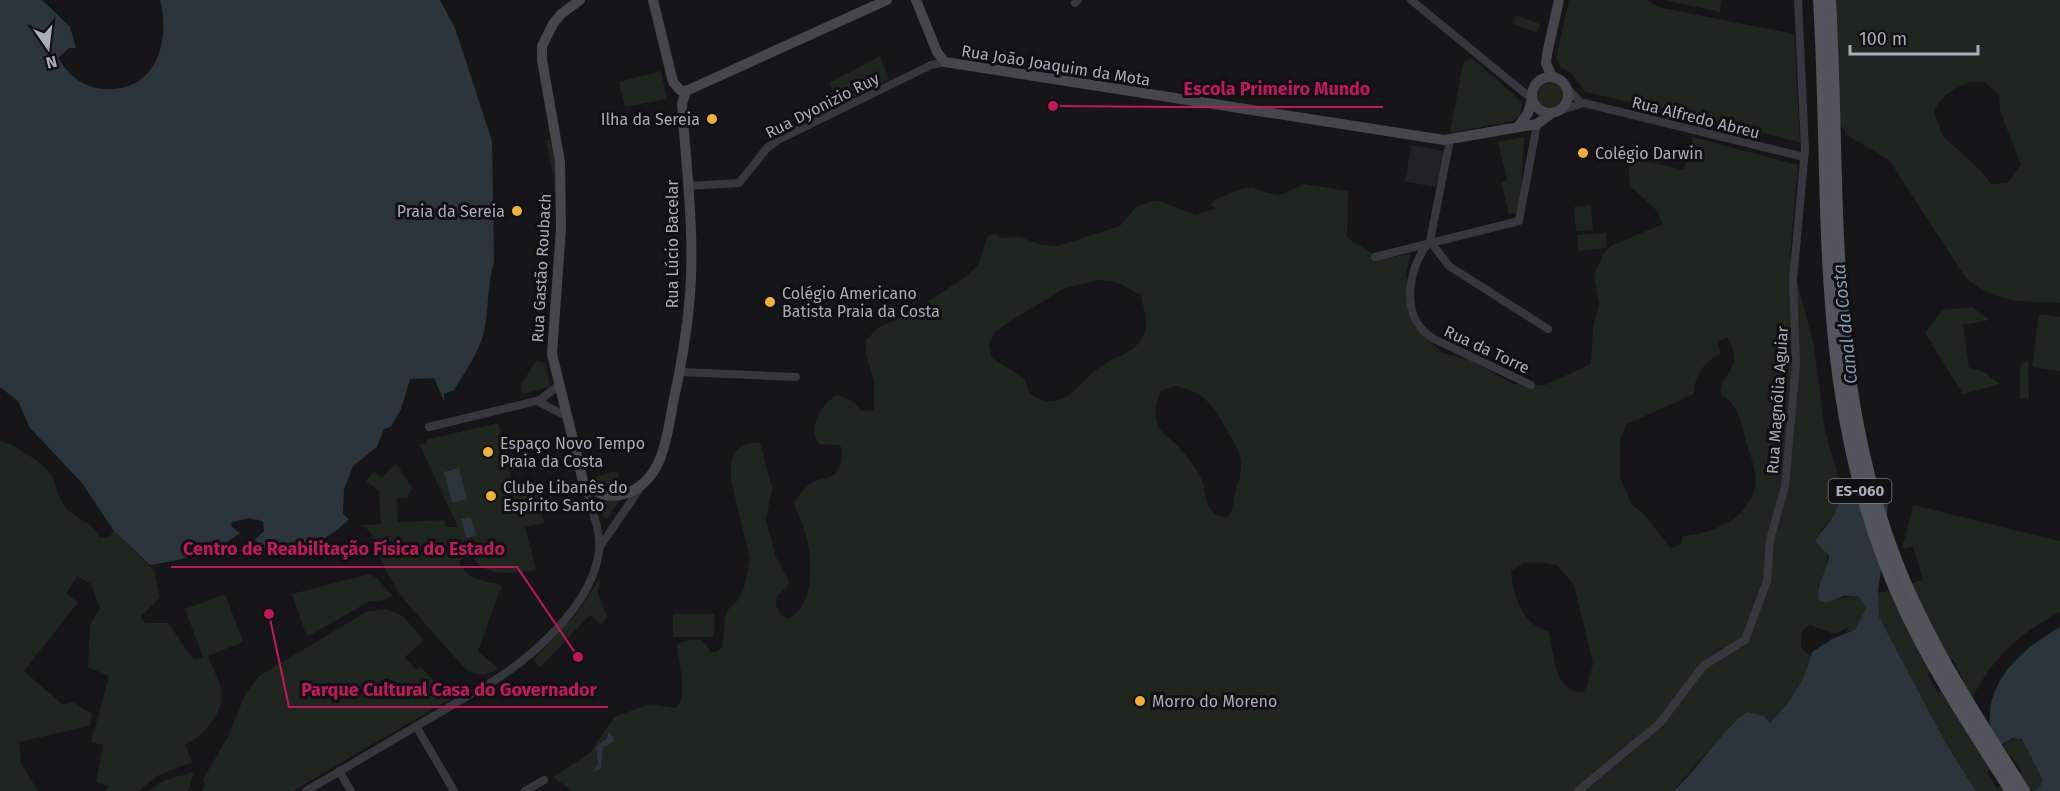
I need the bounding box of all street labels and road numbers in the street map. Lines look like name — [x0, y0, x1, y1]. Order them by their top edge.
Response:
street label: Rua João Joaquim da Mota — [960, 41, 1152, 90]
street label: Rua Dyonizio Ruy — [762, 68, 882, 142]
street label: Rua Alfredo Abreu — [1630, 92, 1762, 143]
street label: Rua Lúcio Bacelar — [663, 179, 682, 308]
street label: Rua Gastão Roubach — [528, 193, 555, 343]
street label: Rua da Torre — [1441, 321, 1532, 377]
street label: Rua Magnólia Aguiar — [1763, 325, 1792, 475]
road number: ES-060 — [1828, 479, 1892, 503]

